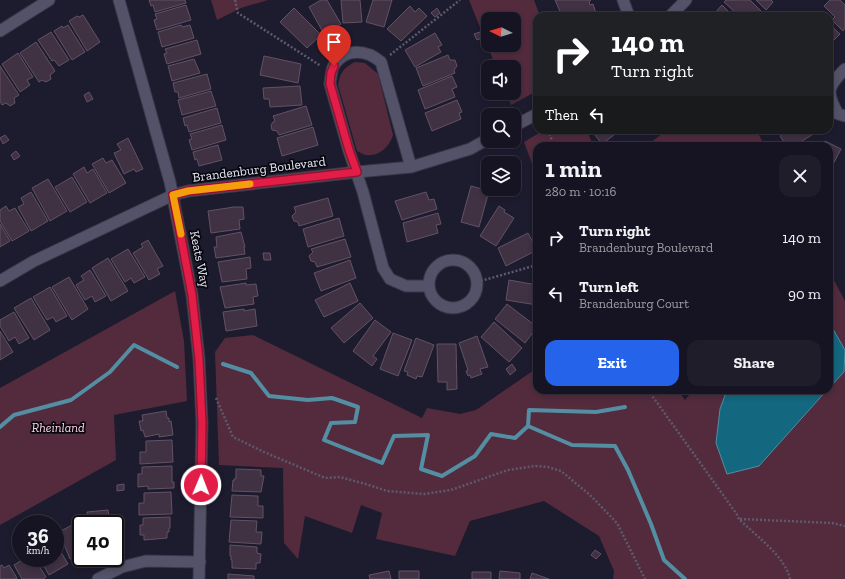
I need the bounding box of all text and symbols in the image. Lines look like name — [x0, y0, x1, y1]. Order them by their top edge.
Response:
north arrow — [481, 12, 521, 52]
map controls — [481, 12, 521, 196]
pin — [317, 25, 351, 66]
text: 140 m — [611, 26, 684, 59]
icon: right — [545, 28, 597, 80]
icon: arrive — [323, 31, 345, 53]
button: sound — [481, 60, 521, 100]
text: Turn right — [611, 60, 693, 82]
icon: left — [586, 104, 608, 126]
text: Then — [545, 106, 578, 124]
button: search — [481, 108, 521, 148]
street label: Brandenburg Boulevard — [192, 153, 326, 185]
text: 1 min — [545, 154, 602, 183]
button: close — [779, 155, 821, 197]
button: layers — [481, 156, 521, 196]
text: 280 m · 10:16 — [545, 184, 616, 199]
text: Turn right — [579, 222, 650, 240]
icon: right — [545, 227, 567, 249]
street label: Keats Way — [187, 229, 213, 289]
text: 140 m — [782, 229, 821, 247]
text: Brandenburg Boulevard — [579, 240, 713, 255]
text: Turn left — [579, 278, 639, 296]
icon: left — [545, 283, 567, 305]
text: 90 m — [788, 285, 821, 303]
text: Brandenburg Court — [579, 296, 689, 311]
button: Exit — [545, 340, 679, 386]
button: Share — [687, 340, 821, 386]
park label: Rheinland — [31, 420, 85, 435]
position arrow — [180, 464, 222, 506]
speed limit sign: 40 — [72, 515, 124, 567]
text: 36 — [27, 524, 49, 548]
text: km/h — [27, 545, 49, 557]

